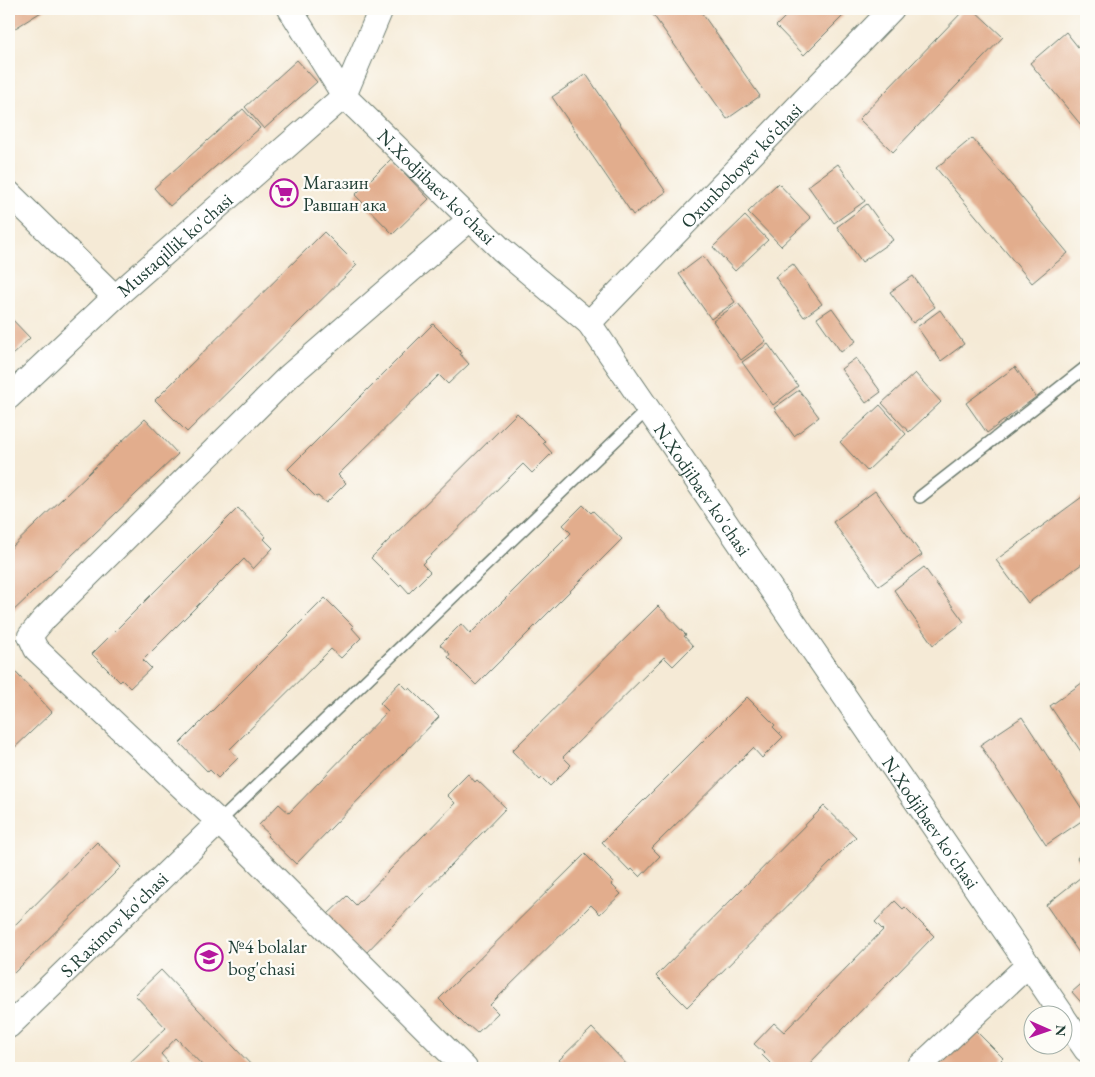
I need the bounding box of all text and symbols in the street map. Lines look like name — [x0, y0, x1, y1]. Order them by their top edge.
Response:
street label: Oxunboboyev ko‘chasi — [675, 97, 808, 233]
street label: N.Xodjibaev ko'chasi — [372, 123, 501, 250]
place label: Магазин Равшан ака — [303, 170, 387, 217]
supermarket icon: Магазин Равшан ака — [269, 178, 299, 208]
street label: Mustaqillik ko'chasi — [111, 187, 238, 302]
street label: N.Xodjibaev ko'chasi — [649, 418, 757, 561]
street label: N.Xodjibaev ko'chasi — [877, 751, 985, 894]
street label: S.Raximov ko'chasi — [54, 866, 173, 982]
place label: №4 bolalar bog'chasi — [228, 934, 308, 981]
school or university icon: №4 bolalar bog'chasi — [194, 942, 224, 972]
north arrow — [1022, 1004, 1072, 1054]
text: N — [1052, 1024, 1070, 1037]

